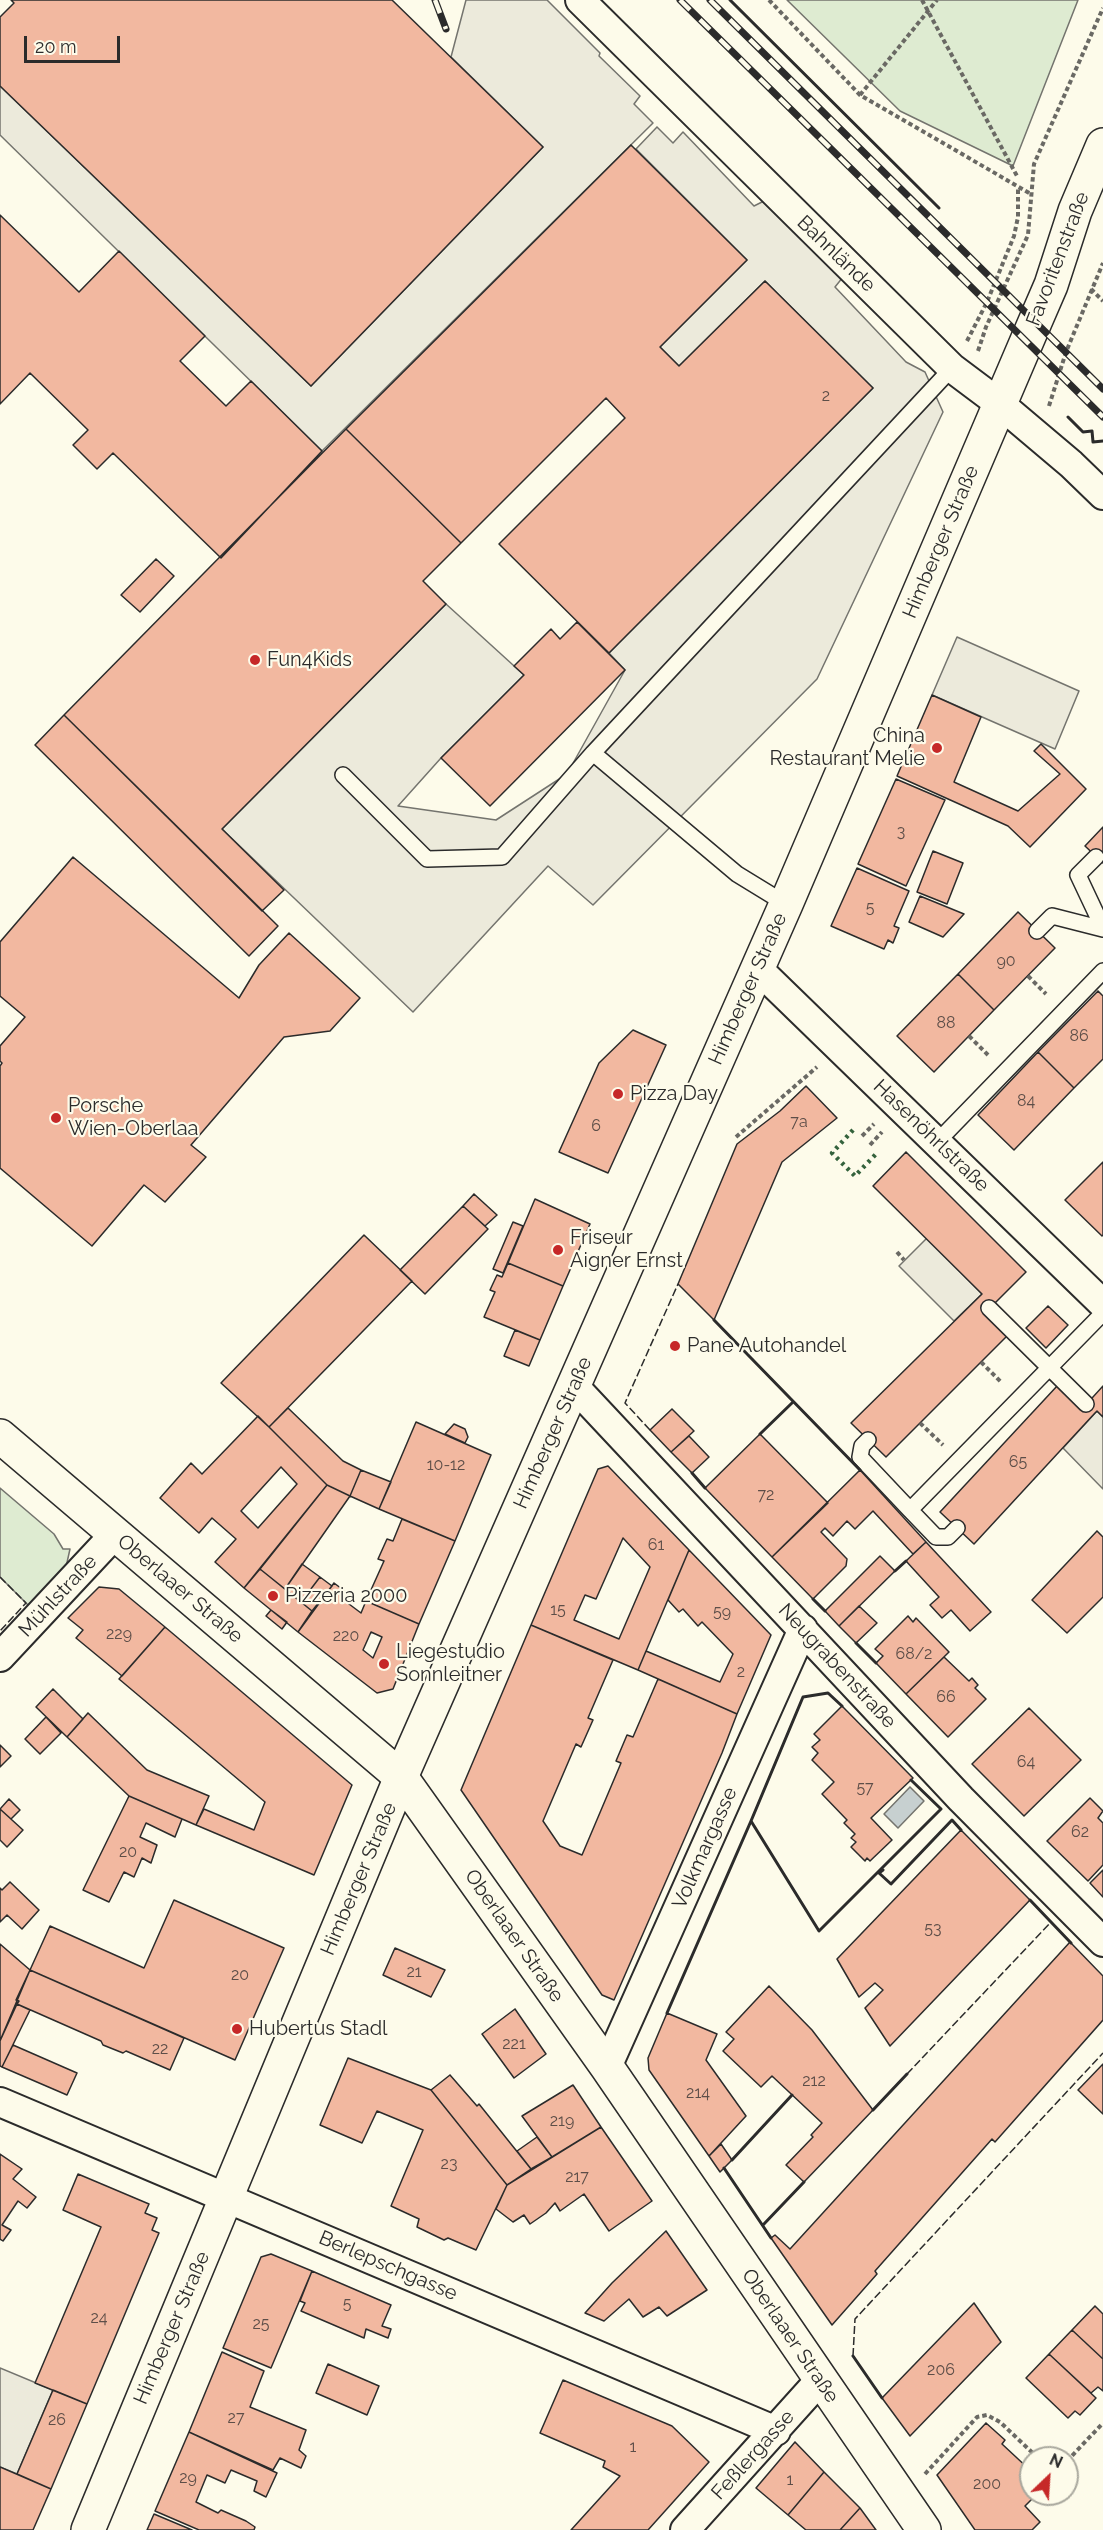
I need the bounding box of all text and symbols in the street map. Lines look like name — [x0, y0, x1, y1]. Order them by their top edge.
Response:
scale bar — [27, 24, 123, 62]
text: 20 m — [35, 36, 77, 57]
street label: Favoritenstraße — [1021, 189, 1095, 329]
street label: Bahnlände — [792, 211, 880, 297]
house number: 2 — [822, 386, 830, 406]
street label: Himberger Straße — [898, 462, 984, 622]
place label: Fun4Kids — [267, 648, 352, 672]
marker: Fun4Kids — [248, 653, 262, 667]
place label: China Restaurant Melie — [769, 724, 925, 771]
marker: China Restaurant Melie — [930, 741, 944, 755]
house number: 3 — [897, 822, 905, 842]
house number: 5 — [866, 898, 874, 918]
street label: Himberger Straße — [704, 909, 792, 1069]
house number: 90 — [996, 951, 1016, 971]
house number: 88 — [937, 1013, 955, 1033]
house number: 86 — [1069, 1026, 1089, 1046]
street label: Hasenöhrlstraße — [868, 1075, 994, 1197]
place label: Pizza Day — [630, 1082, 718, 1106]
marker: Pizza Day — [611, 1087, 625, 1101]
house number: 84 — [1017, 1091, 1035, 1111]
place label: Porsche Wien-Oberlaa — [68, 1094, 198, 1141]
marker: Porsche Wien-Oberlaa — [49, 1111, 63, 1125]
house number: 7a — [790, 1112, 808, 1132]
house number: 6 — [591, 1116, 601, 1136]
place label: Friseur Aigner Ernst — [570, 1226, 683, 1273]
marker: Friseur Aigner Ernst — [551, 1243, 565, 1257]
place label: Pane Autohandel — [687, 1334, 846, 1358]
marker: Pane Autohandel — [668, 1339, 682, 1353]
street label: Himberger Straße — [509, 1353, 597, 1513]
house number: 65 — [1009, 1452, 1027, 1472]
house number: 10-12 — [427, 1455, 465, 1475]
house number: 72 — [758, 1485, 774, 1505]
street label: Oberlaaer Straße — [112, 1530, 248, 1648]
house number: 61 — [648, 1535, 664, 1555]
street label: Mühlstraße — [14, 1550, 102, 1642]
place label: Pizzeria 2000 — [285, 1584, 408, 1608]
marker: Pizzeria 2000 — [266, 1589, 280, 1603]
street label: Neugrabenstraße — [773, 1599, 901, 1733]
house number: 15 — [550, 1600, 566, 1620]
house number: 59 — [713, 1602, 731, 1622]
house number: 229 — [106, 1624, 132, 1644]
house number: 220 — [333, 1626, 359, 1646]
place label: Liegestudio Sonnleitner — [396, 1640, 505, 1687]
house number: 68/2 — [896, 1644, 932, 1664]
marker: Liegestudio Sonnleitner — [377, 1657, 391, 1671]
house number: 2 — [737, 1662, 745, 1682]
house number: 66 — [936, 1687, 956, 1707]
house number: 64 — [1017, 1752, 1035, 1772]
house number: 57 — [856, 1778, 874, 1798]
street label: Volkmargasse — [667, 1783, 743, 1913]
street label: Himberger Straße — [316, 1799, 402, 1959]
house number: 62 — [1071, 1822, 1089, 1842]
house number: 20 — [119, 1842, 137, 1862]
street label: Oberlaaer Straße — [459, 1865, 569, 2007]
house number: 53 — [924, 1919, 942, 1939]
house number: 21 — [406, 1962, 422, 1982]
house number: 20 — [231, 1965, 249, 1985]
place label: Hubertus Stadl — [249, 2017, 388, 2041]
marker: Hubertus Stadl — [230, 2022, 244, 2036]
house number: 221 — [502, 2034, 526, 2054]
house number: 22 — [152, 2039, 168, 2059]
house number: 212 — [802, 2071, 826, 2091]
house number: 214 — [686, 2083, 710, 2103]
house number: 219 — [550, 2111, 574, 2131]
house number: 23 — [441, 2154, 457, 2174]
house number: 217 — [565, 2167, 589, 2187]
street label: Berlepschgasse — [315, 2226, 461, 2306]
street label: Himberger Straße — [129, 2248, 215, 2408]
street label: Oberlaaer Straße — [736, 2264, 844, 2408]
house number: 5 — [343, 2294, 351, 2314]
house number: 24 — [90, 2308, 108, 2328]
house number: 25 — [252, 2314, 270, 2334]
house number: 206 — [927, 2360, 955, 2380]
street label: Feßlergasse — [707, 2405, 799, 2505]
house number: 27 — [228, 2408, 244, 2428]
house number: 26 — [48, 2410, 66, 2430]
house number: 1 — [630, 2437, 636, 2457]
north arrow — [1019, 2446, 1079, 2506]
text: N — [1046, 2450, 1066, 2472]
house number: 29 — [179, 2468, 197, 2488]
house number: 1 — [787, 2470, 793, 2490]
house number: 200 — [973, 2474, 1001, 2494]

